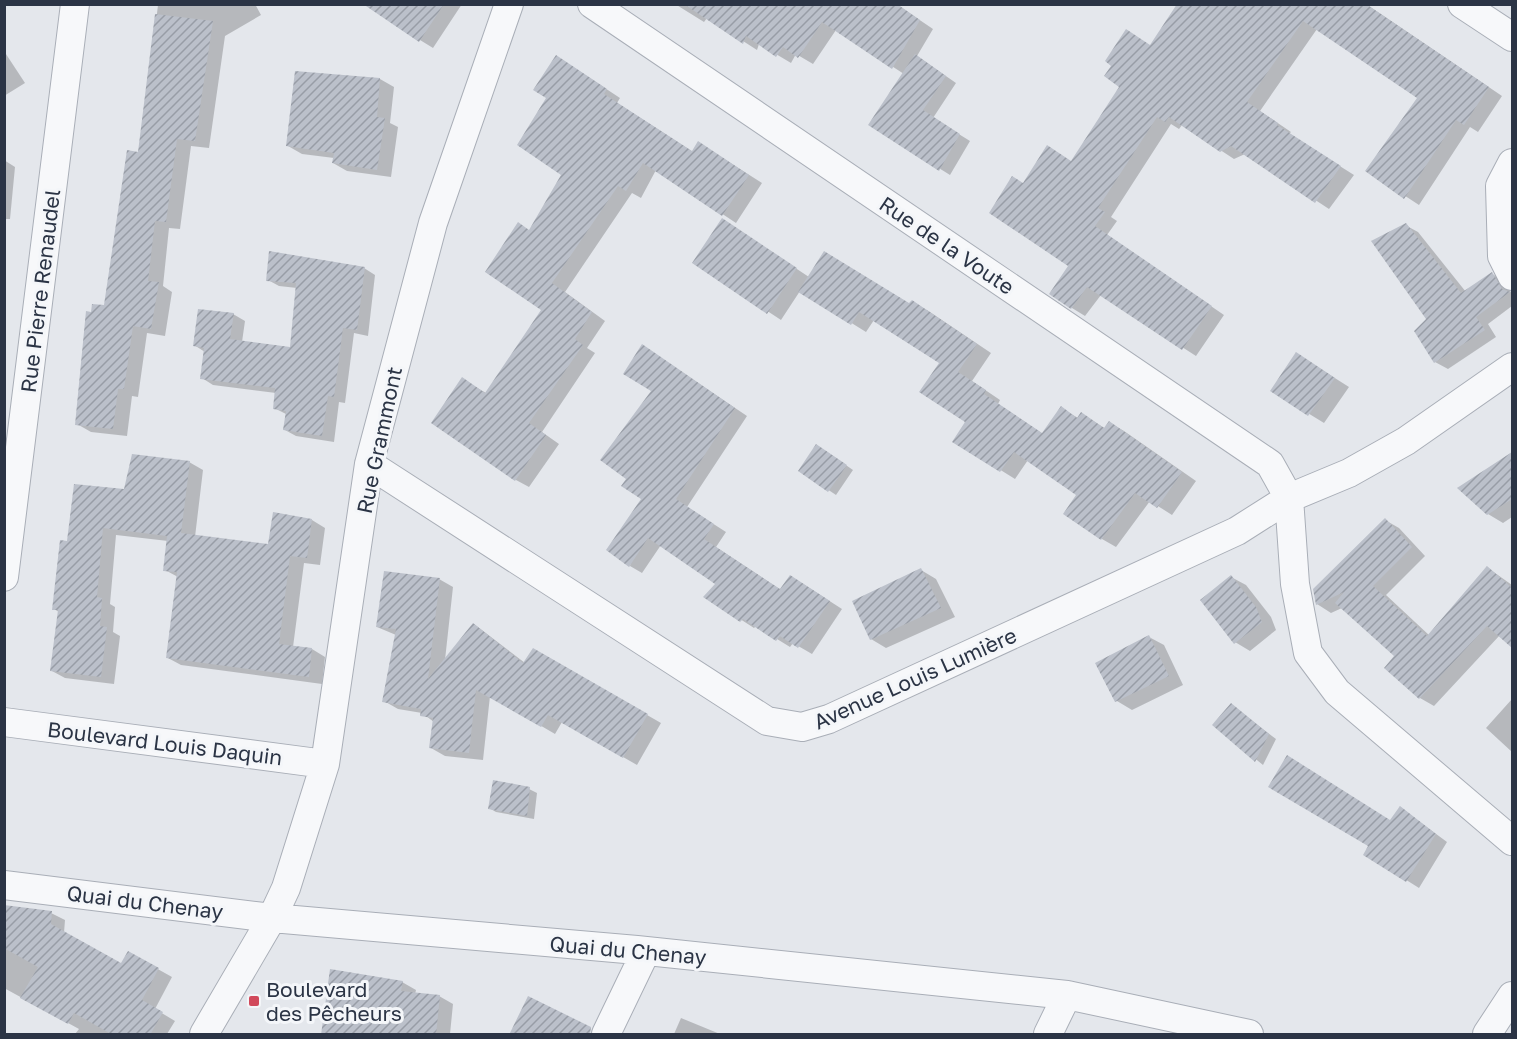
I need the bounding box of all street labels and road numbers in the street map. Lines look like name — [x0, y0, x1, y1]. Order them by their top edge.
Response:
street label: Rue Pierre Renaudel — [15, 188, 65, 394]
street label: Rue de la Voute — [875, 190, 1019, 300]
street label: Rue Grammont — [351, 364, 407, 516]
street label: Avenue Louis Lumière — [810, 622, 1020, 734]
street label: Boulevard Louis Daquin — [46, 716, 284, 770]
street label: Quai du Chenay — [65, 880, 225, 925]
street label: Quai du Chenay — [548, 930, 708, 970]

